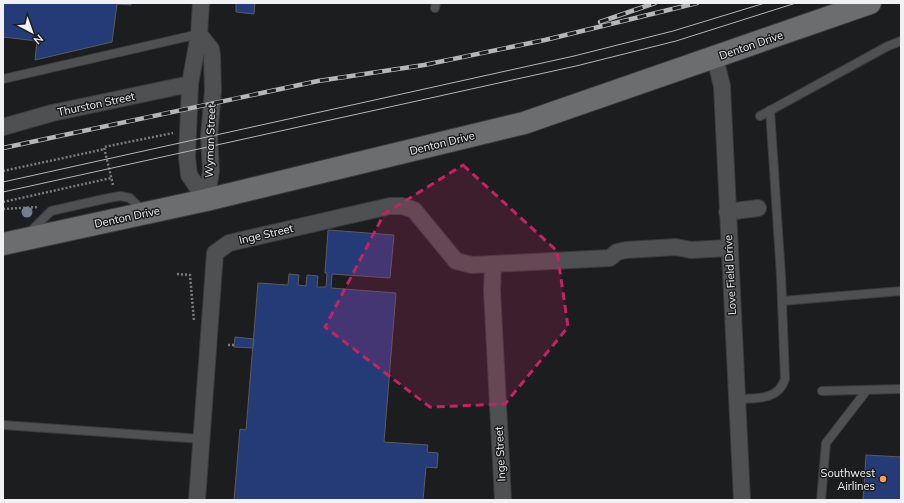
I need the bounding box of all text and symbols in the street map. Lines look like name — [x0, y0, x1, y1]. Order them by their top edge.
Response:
north arrow — [12, 12, 52, 52]
street label: Denton Drive — [717, 28, 785, 62]
text: N — [31, 32, 46, 48]
street label: Thurston Street — [56, 89, 136, 119]
street label: Wyman Street — [202, 104, 218, 178]
street label: Denton Drive — [408, 128, 476, 158]
street label: Denton Drive — [93, 203, 161, 231]
street label: Inge Street — [238, 221, 295, 247]
street label: Love Field Drive — [721, 235, 739, 315]
street label: Inge Street — [492, 426, 508, 482]
place label: Southwest Airlines — [821, 466, 875, 493]
marker: Southwest Airlines — [878, 474, 888, 484]

